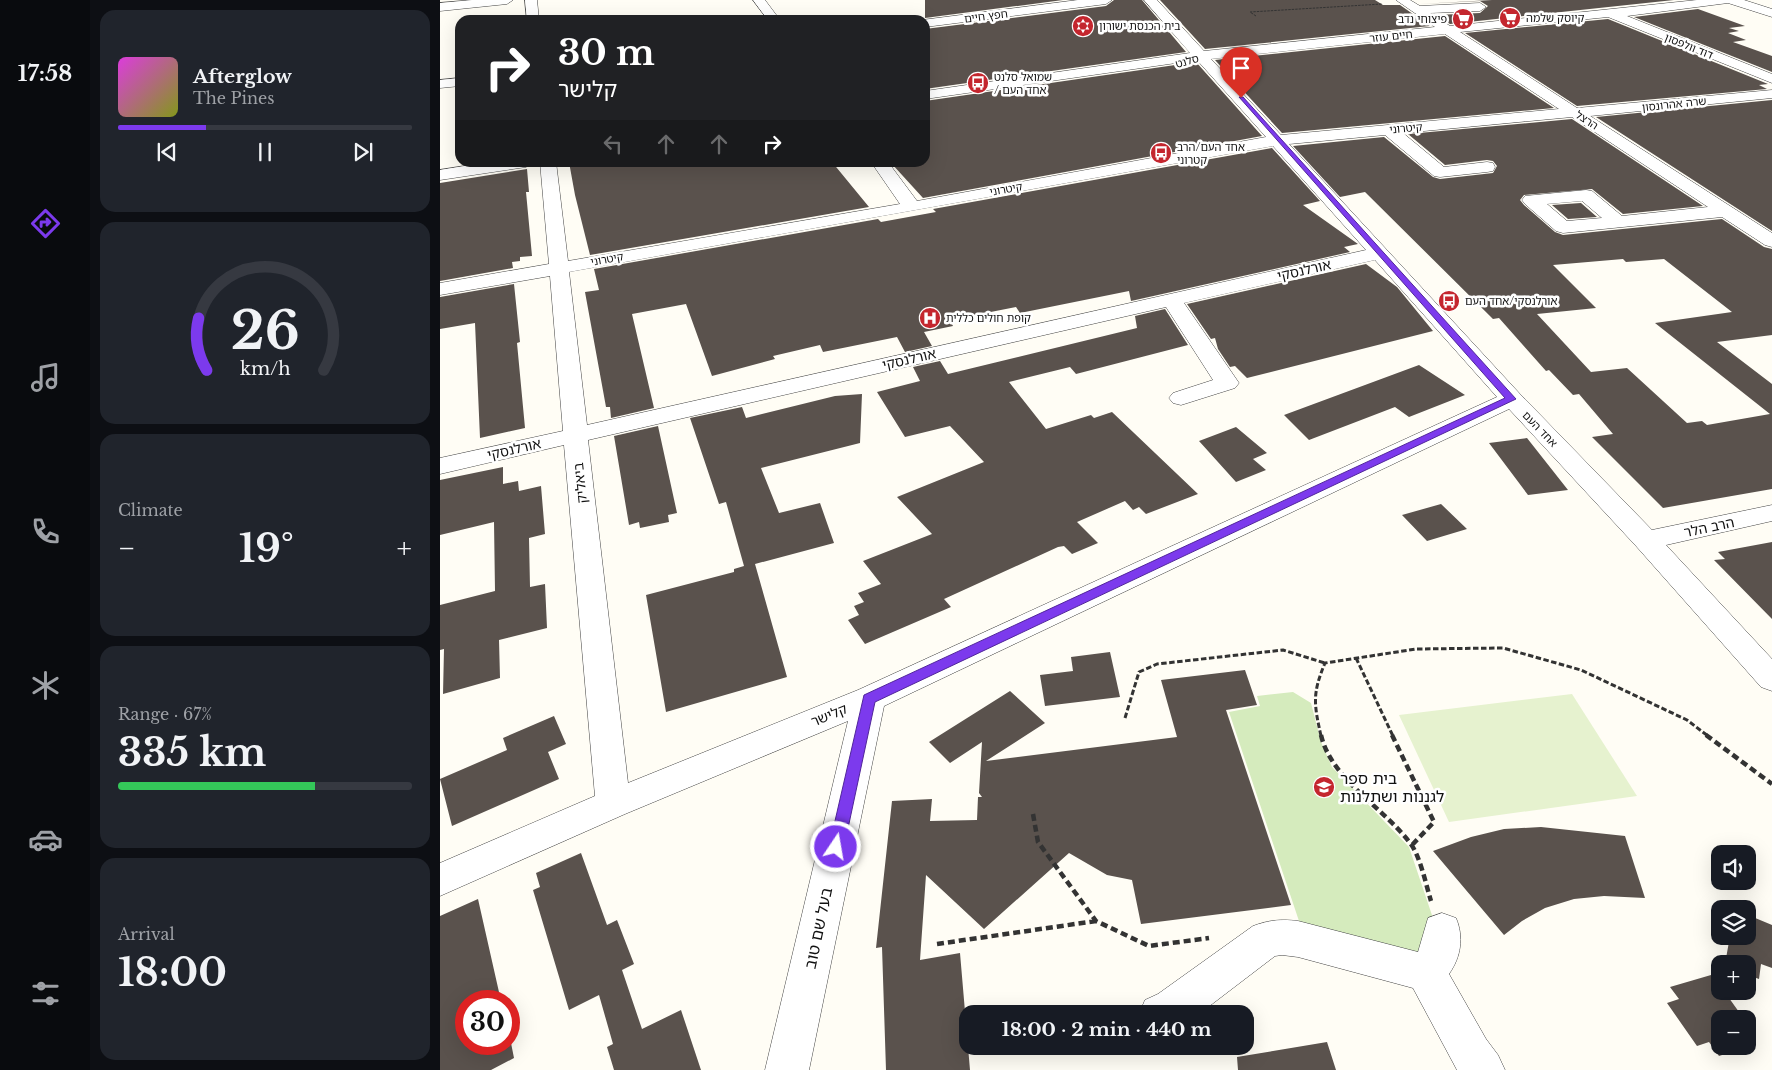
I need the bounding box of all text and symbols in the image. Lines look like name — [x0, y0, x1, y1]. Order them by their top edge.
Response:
street label: חפץ חיים — [963, 6, 1009, 26]
supermarket icon: קיוסק שלמה — [1498, 6, 1522, 30]
supermarket icon: פיצוחי נדב — [1451, 7, 1475, 31]
place label: קיוסק שלמה — [1526, 11, 1585, 25]
place label: פיצוחי נדב — [1398, 12, 1447, 26]
synagogue icon: בית הכנסת ישורון — [1071, 14, 1095, 38]
place label: בית הכנסת ישורון — [1099, 19, 1181, 33]
street label: חיים עוזר — [1369, 27, 1413, 45]
street label: דוד וולפסון — [1663, 30, 1715, 62]
text: 30 m — [558, 31, 655, 74]
icon: right — [475, 35, 540, 100]
pin — [1220, 47, 1262, 98]
street label: סלנט — [1174, 51, 1200, 71]
icon: arrive — [1227, 54, 1255, 82]
text: 17:58 — [18, 60, 72, 87]
text: Afterglow — [193, 65, 292, 88]
place label: שמואל סלנט / אחד העם — [994, 70, 1052, 97]
bus stop icon: שמואל סלנט / אחד העם — [966, 71, 990, 95]
text: קלישר — [558, 76, 617, 103]
text: The Pines — [193, 88, 275, 108]
street label: שרה אהרונסון — [1641, 94, 1707, 114]
street label: הרצל — [1573, 107, 1601, 133]
street label: קיטרוני — [1389, 120, 1423, 136]
icon: left — [599, 130, 627, 158]
icon: ahead — [652, 130, 680, 158]
icon: ahead — [705, 130, 733, 158]
icon: right — [758, 130, 786, 158]
icon: previous — [153, 138, 181, 166]
icon: pause — [251, 138, 279, 166]
icon: next — [349, 138, 377, 166]
place label: אחד העם/הרב קטרוני — [1177, 140, 1245, 167]
bus stop icon: אחד העם/הרב קטרוני — [1149, 141, 1173, 165]
street label: קיטרוני — [988, 179, 1024, 199]
icon: directions — [28, 206, 63, 241]
street label: קיטרוני — [589, 249, 625, 269]
street label: אורלנסקי — [1275, 255, 1333, 285]
bus stop icon: אורלנסקי/אחד העם — [1437, 289, 1461, 313]
place label: אורלנסקי/אחד העם — [1465, 294, 1557, 308]
text: 26 — [231, 299, 299, 363]
hospital icon: קופת חולים כללית — [918, 306, 942, 330]
place label: קופת חולים כללית — [946, 311, 1031, 325]
street label: אורלנסקי — [880, 344, 938, 374]
text: km/h — [240, 358, 290, 380]
icon: music — [28, 360, 63, 395]
street label: אחד העם — [1520, 408, 1560, 450]
street label: אורלנסקי — [485, 434, 543, 464]
street label: ביאליק — [569, 462, 591, 504]
text: Climate — [118, 500, 183, 520]
street label: הרב הלר — [1682, 513, 1736, 541]
icon: phone — [28, 514, 63, 549]
text: 19° — [239, 525, 294, 572]
text: − — [118, 531, 136, 566]
text: + — [397, 531, 412, 566]
icon: climate — [28, 668, 63, 703]
street label: קלישר — [808, 700, 850, 730]
text: Range · 67% — [118, 704, 212, 724]
text: 335 km — [118, 729, 266, 776]
place label: בית ספר לגננות ושתלנות — [1340, 768, 1444, 806]
school or university icon: בית ספר לגננות ושתלנות — [1312, 775, 1336, 799]
position arrow — [809, 820, 861, 872]
icon: car — [28, 822, 63, 857]
map controls — [1711, 845, 1756, 1055]
button: sound — [1711, 845, 1756, 890]
street label: בעל שם טוב — [800, 885, 836, 971]
button: layers — [1711, 900, 1756, 945]
text: Arrival — [118, 924, 175, 944]
text: 18:00 — [118, 949, 227, 996]
button: + — [1711, 955, 1756, 1000]
icon: filters — [28, 976, 63, 1011]
speed limit sign: 30 — [455, 990, 520, 1055]
button: − — [1711, 1010, 1756, 1055]
text: 18:00 · 2 min · 440 m — [1001, 1018, 1212, 1041]

